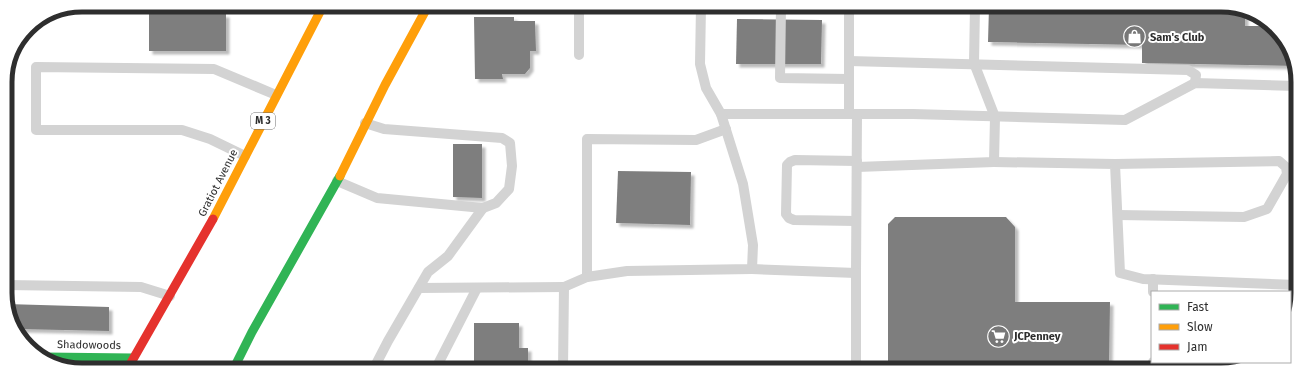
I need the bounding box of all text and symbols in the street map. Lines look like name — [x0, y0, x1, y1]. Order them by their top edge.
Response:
shop icon: Sam's Club — [1122, 24, 1148, 50]
place label: Sam's Club — [1150, 31, 1205, 44]
road number: M 3 — [251, 113, 275, 129]
street label: Gratiot Avenue — [195, 147, 241, 219]
legend — [1151, 291, 1291, 363]
text: Fast — [1187, 300, 1209, 314]
text: Slow — [1187, 320, 1213, 334]
supermarket icon: JCPenney — [986, 323, 1012, 349]
place label: JCPenney — [1013, 330, 1061, 343]
street label: Shadowoods — [57, 338, 121, 352]
text: Jam — [1187, 340, 1207, 354]

